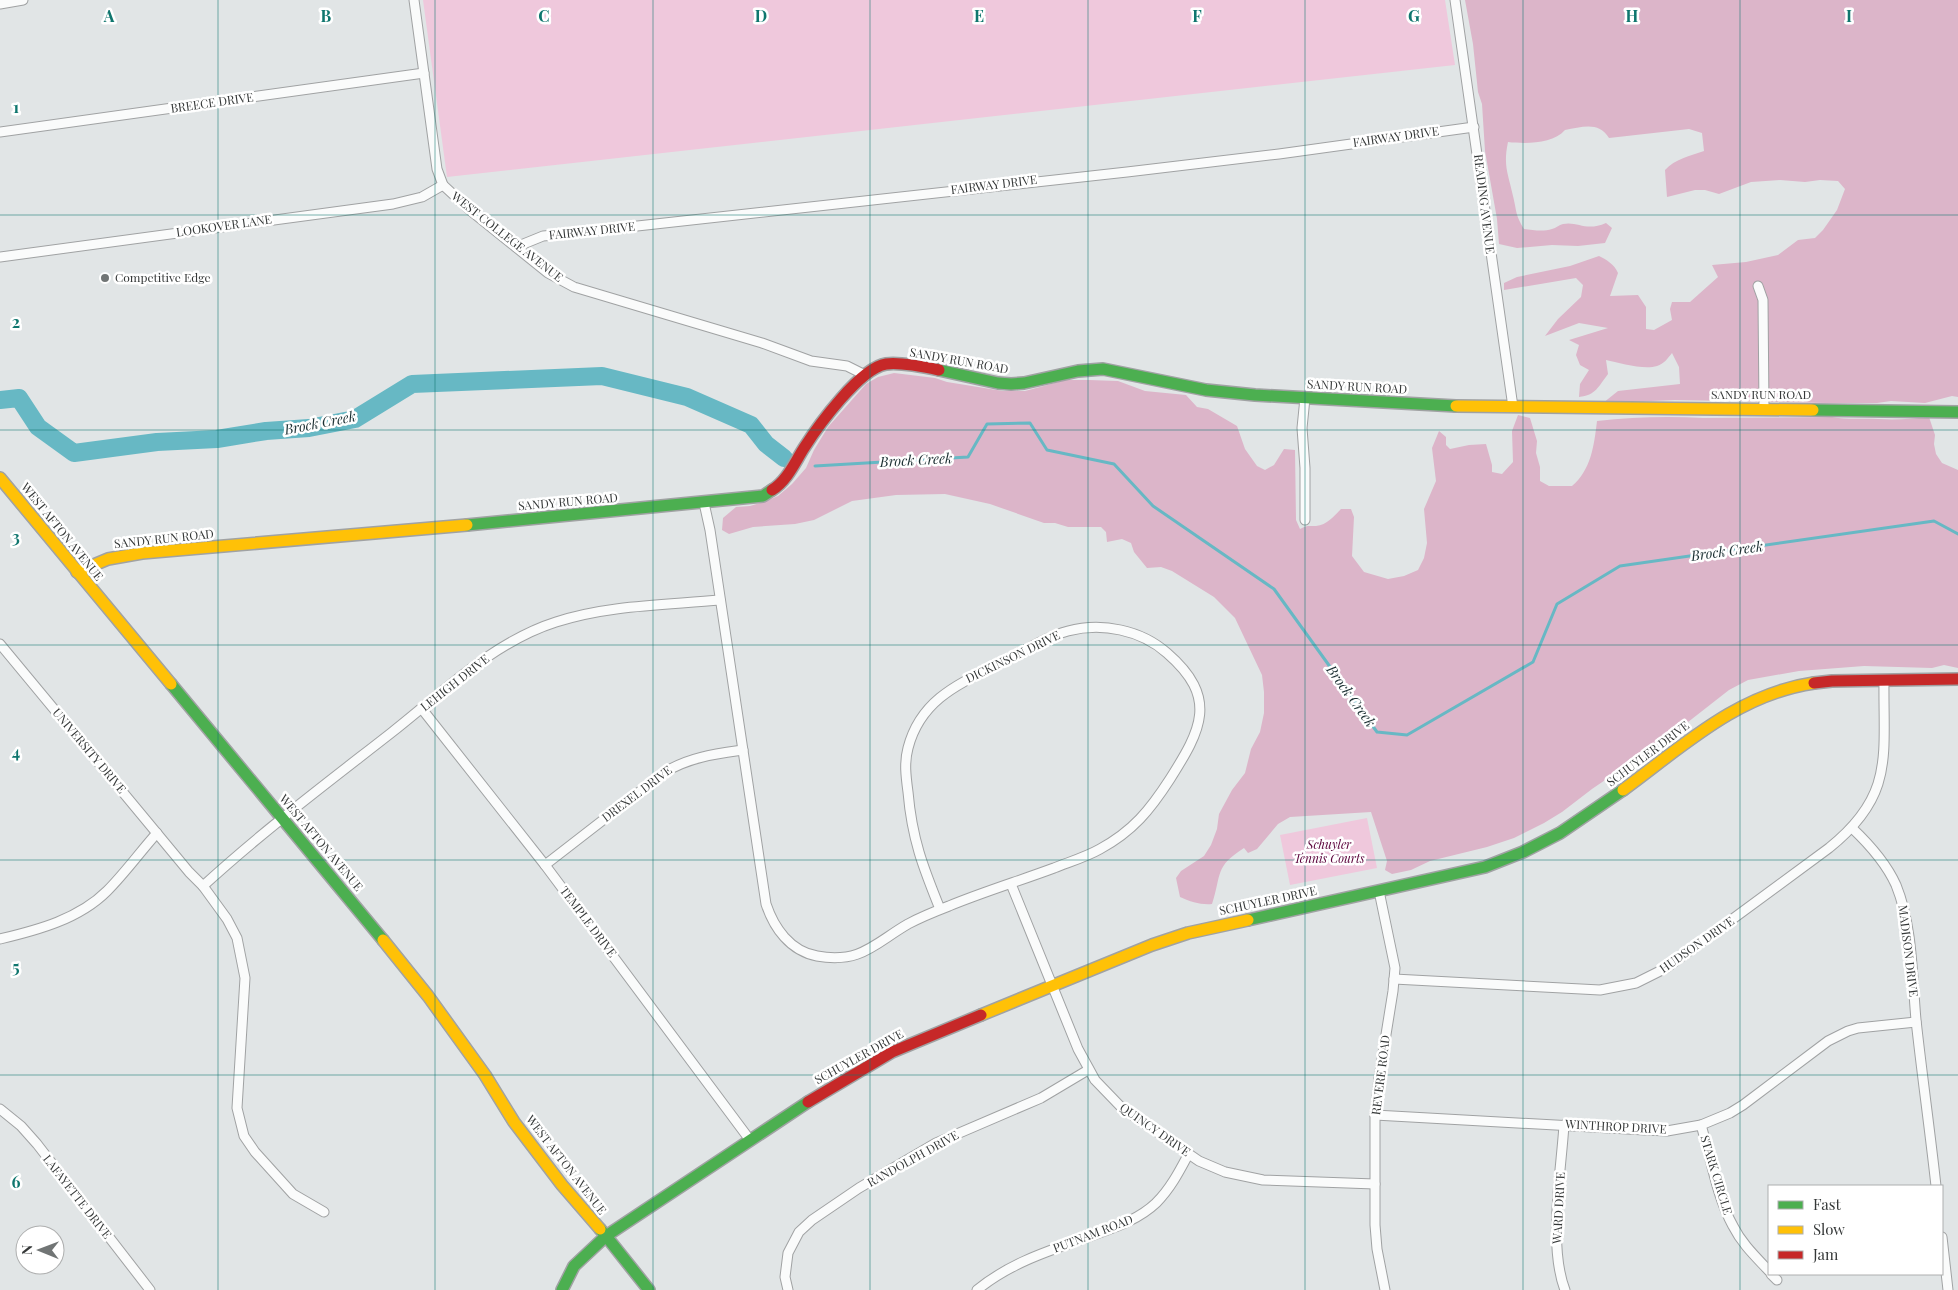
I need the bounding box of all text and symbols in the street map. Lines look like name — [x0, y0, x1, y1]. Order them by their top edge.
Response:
text: A — [103, 5, 115, 26]
text: B — [321, 5, 332, 26]
text: C — [538, 5, 550, 26]
text: D — [755, 5, 767, 26]
text: E — [974, 5, 984, 26]
text: F — [1192, 5, 1202, 26]
text: G — [1408, 5, 1420, 26]
text: H — [1626, 5, 1639, 26]
text: I — [1846, 5, 1852, 26]
street label: BREECE DRIVE — [169, 88, 254, 116]
text: 1 — [13, 96, 19, 117]
street label: FAIRWAY DRIVE — [1352, 122, 1440, 150]
street label: READING AVENUE — [1471, 153, 1499, 255]
street label: FAIRWAY DRIVE — [950, 171, 1038, 197]
street label: WEST COLLEGE AVENUE — [448, 187, 567, 285]
street label: LOOKOVER LANE — [175, 210, 273, 240]
street label: FAIRWAY DRIVE — [548, 218, 636, 243]
place label: Competitive Edge — [115, 269, 210, 285]
marker: Competitive Edge — [99, 272, 111, 284]
text: 2 — [12, 311, 20, 332]
street label: SANDY RUN ROAD — [908, 343, 1010, 377]
street label: SANDY RUN ROAD — [1307, 375, 1408, 397]
street label: SANDY RUN ROAD — [1711, 386, 1811, 402]
water label: Brock Creek — [282, 406, 357, 439]
water label: Brock Creek — [878, 448, 953, 471]
street label: WEST AFTON AVENUE — [18, 478, 107, 584]
street label: SANDY RUN ROAD — [517, 489, 619, 513]
street label: SANDY RUN ROAD — [113, 525, 215, 551]
text: 3 — [12, 526, 20, 547]
water label: Brock Creek — [1689, 536, 1764, 565]
street label: DICKINSON DRIVE — [963, 626, 1062, 686]
street label: LEHIGH DRIVE — [417, 650, 492, 714]
water label: Brock Creek — [1322, 660, 1380, 731]
street label: UNIVERSITY DRIVE — [49, 704, 130, 796]
street label: SCHUYLER DRIVE — [1603, 717, 1692, 789]
text: 4 — [12, 741, 20, 762]
street label: DREXEL DRIVE — [598, 762, 675, 825]
street label: WEST AFTON AVENUE — [276, 790, 367, 894]
park label: Schuyler Tennis Courts — [1293, 836, 1365, 866]
street label: SCHUYLER DRIVE — [1218, 882, 1318, 918]
street label: TEMPLE DRIVE — [557, 883, 621, 960]
street label: MADISON DRIVE — [1895, 904, 1923, 998]
street label: HUDSON DRIVE — [1656, 912, 1737, 976]
text: 5 — [12, 956, 20, 977]
street label: SCHUYLER DRIVE — [811, 1025, 906, 1087]
street label: REVERE ROAD — [1367, 1034, 1393, 1116]
street label: QUINCY DRIVE — [1117, 1099, 1194, 1159]
street label: WEST AFTON AVENUE — [522, 1111, 611, 1217]
street label: WINTHROP DRIVE — [1564, 1115, 1667, 1137]
street label: RANDOLPH DRIVE — [864, 1126, 961, 1190]
street label: STARK CIRCLE — [1697, 1133, 1737, 1216]
street label: LAFAYETTE DRIVE — [40, 1151, 116, 1242]
text: 6 — [12, 1171, 21, 1192]
street label: WARD DRIVE — [1548, 1171, 1568, 1245]
legend — [1768, 1185, 1943, 1275]
text: Fast — [1813, 1194, 1842, 1214]
street label: PUTNAM ROAD — [1050, 1210, 1135, 1256]
text: Slow — [1813, 1219, 1845, 1239]
north arrow — [15, 1225, 65, 1275]
text: Jam — [1812, 1244, 1839, 1264]
text: N — [17, 1245, 36, 1255]

